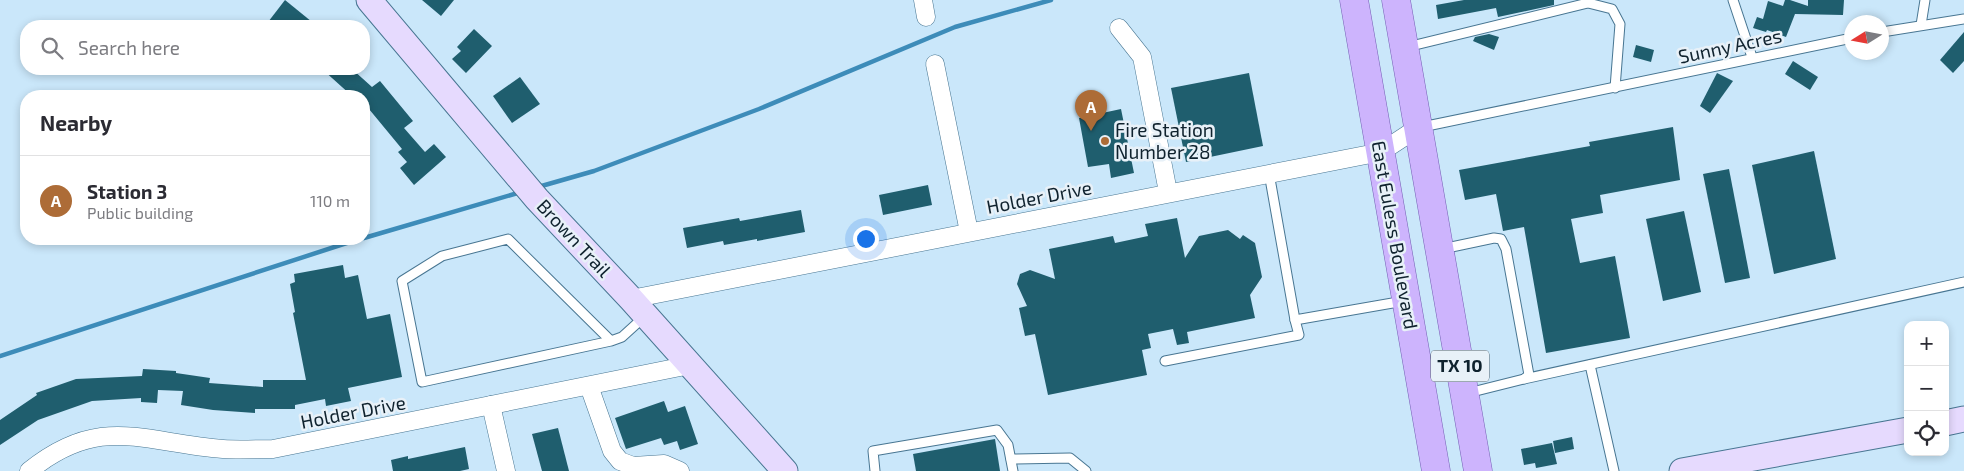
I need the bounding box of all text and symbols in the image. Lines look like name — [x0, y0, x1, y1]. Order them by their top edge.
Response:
north arrow — [1844, 15, 1889, 60]
search box — [20, 20, 370, 75]
street label: Sunny Acres — [1676, 23, 1784, 68]
icon: search — [38, 34, 66, 62]
text: Search here — [78, 36, 180, 59]
pin: A — [1075, 90, 1107, 131]
text: Nearby — [40, 110, 112, 135]
place label: Fire Station Number 28 — [1115, 118, 1214, 163]
marker: Fire Station Number 28 — [1099, 135, 1111, 147]
street label: East Euless Boulevard — [1368, 139, 1423, 331]
street label: Holder Drive — [984, 175, 1094, 218]
text: Station 3 — [87, 180, 167, 203]
text: A — [51, 191, 61, 210]
text: 110 m — [310, 191, 350, 210]
street label: Brown Trail — [533, 194, 616, 282]
text: Public building — [87, 203, 193, 222]
your location — [853, 226, 879, 252]
map controls — [1904, 321, 1949, 456]
button: + — [1904, 321, 1949, 366]
road number: TX 10 — [1431, 351, 1489, 382]
button: − — [1904, 366, 1949, 411]
street label: Holder Drive — [298, 390, 408, 433]
button: locate — [1904, 411, 1949, 456]

